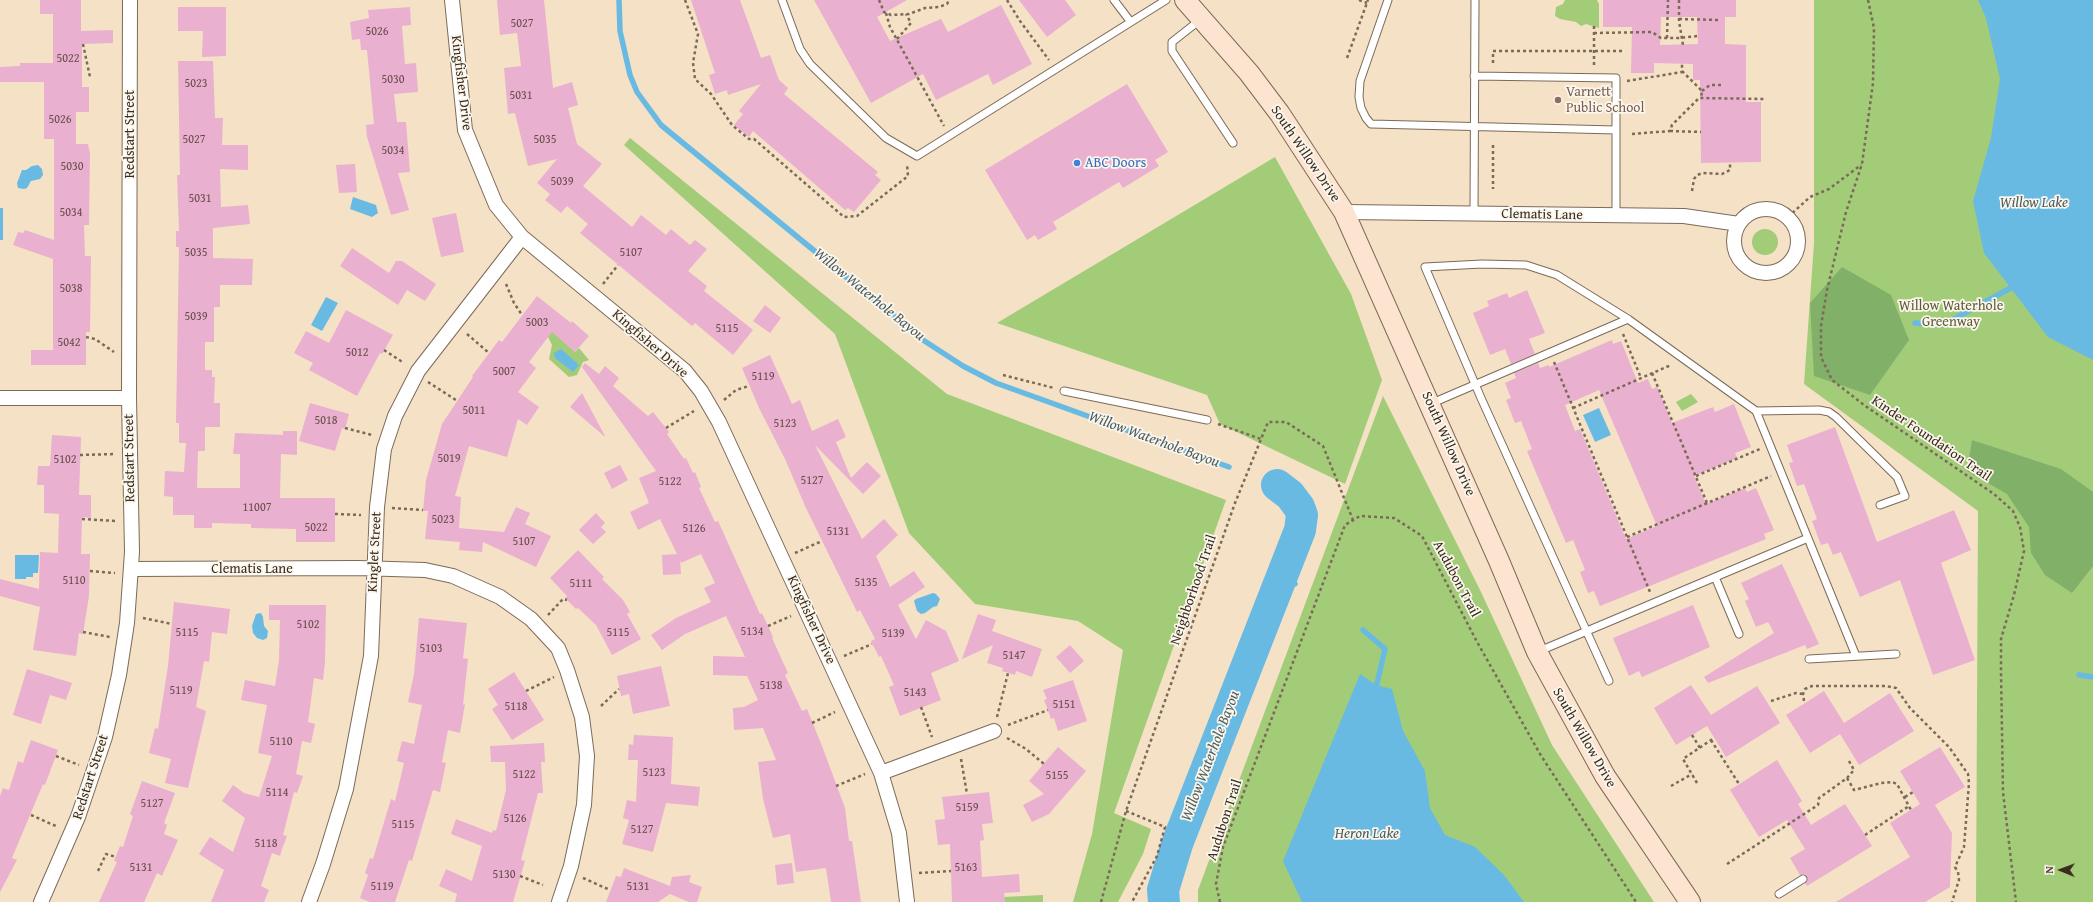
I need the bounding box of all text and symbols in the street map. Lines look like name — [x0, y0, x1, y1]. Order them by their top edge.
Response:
house number: 5027 — [510, 17, 534, 31]
house number: 5026 — [365, 25, 389, 39]
street label: Kingfisher Drive — [447, 34, 475, 132]
house number: 5022 — [56, 52, 80, 66]
house number: 5030 — [381, 73, 405, 87]
house number: 5023 — [184, 77, 208, 91]
place label: Varnett Public School — [1566, 84, 1644, 116]
house number: 5031 — [509, 89, 533, 103]
street label: Redstart Street — [122, 90, 138, 178]
marker: Varnett Public School — [1553, 95, 1563, 105]
street label: South Willow Drive — [1267, 103, 1343, 205]
house number: 5026 — [48, 113, 72, 127]
house number: 5027 — [182, 133, 206, 147]
house number: 5035 — [533, 133, 557, 147]
house number: 5034 — [381, 144, 405, 158]
place label: ABC Doors — [1085, 155, 1146, 171]
marker: ABC Doors — [1072, 158, 1082, 168]
house number: 5030 — [60, 160, 84, 174]
house number: 5039 — [550, 175, 574, 189]
house number: 5031 — [188, 192, 212, 206]
water label: Willow Lake — [2000, 194, 2068, 212]
house number: 5034 — [59, 206, 83, 220]
street label: Clematis Lane — [1501, 206, 1583, 224]
water label: Willow Waterhole Bayou — [810, 244, 928, 346]
house number: 5035 — [184, 246, 208, 260]
house number: 5107 — [619, 246, 643, 260]
house number: 5038 — [59, 282, 83, 296]
park label: Willow Waterhole Greenway — [1899, 298, 2003, 330]
street label: Kingfisher Drive — [608, 306, 692, 382]
house number: 5039 — [184, 310, 208, 324]
house number: 5003 — [525, 316, 549, 330]
house number: 5115 — [715, 322, 739, 336]
house number: 5042 — [57, 336, 81, 350]
house number: 5012 — [345, 346, 369, 360]
house number: 5007 — [492, 365, 516, 379]
house number: 5119 — [751, 370, 775, 384]
street label: South Willow Drive — [1417, 389, 1479, 499]
street label: Kinder Foundation Trail — [1868, 393, 1994, 485]
house number: 5011 — [462, 404, 486, 418]
water label: Willow Waterhole Bayou — [1086, 408, 1222, 472]
street label: Redstart Street — [121, 414, 139, 502]
house number: 5018 — [314, 414, 338, 428]
house number: 5123 — [773, 417, 797, 431]
house number: 5019 — [437, 452, 461, 466]
house number: 5102 — [53, 453, 77, 467]
house number: 5127 — [800, 474, 824, 488]
house number: 5122 — [658, 475, 682, 489]
house number: 11007 — [243, 501, 271, 515]
street label: Kinglet Street — [364, 511, 386, 593]
house number: 5023 — [431, 513, 455, 527]
house number: 5022 — [304, 521, 328, 535]
house number: 5126 — [682, 522, 706, 536]
house number: 5131 — [826, 525, 850, 539]
street label: Neighborhood Trail — [1167, 533, 1221, 647]
house number: 5107 — [512, 535, 536, 549]
street label: Audubon Trail — [1429, 538, 1483, 620]
street label: Clematis Lane — [211, 561, 293, 577]
street label: Kingfisher Drive — [783, 573, 839, 667]
house number: 5110 — [62, 574, 86, 588]
house number: 5135 — [854, 576, 878, 590]
house number: 5111 — [569, 577, 593, 591]
house number: 5102 — [296, 618, 320, 632]
house number: 5134 — [740, 625, 764, 639]
house number: 5115 — [175, 626, 199, 640]
house number: 5115 — [606, 626, 630, 640]
house number: 5139 — [881, 627, 905, 641]
house number: 5103 — [419, 642, 443, 656]
house number: 5147 — [1002, 649, 1026, 663]
house number: 5138 — [759, 679, 783, 693]
house number: 5119 — [169, 684, 193, 698]
street label: South Willow Drive — [1549, 685, 1619, 791]
house number: 5143 — [903, 686, 927, 700]
water label: Willow Waterhole Bayou — [1178, 688, 1244, 824]
house number: 5151 — [1052, 698, 1076, 712]
house number: 5118 — [504, 700, 528, 714]
street label: Redstart Street — [69, 732, 113, 822]
house number: 5110 — [269, 735, 293, 749]
house number: 5123 — [642, 766, 666, 780]
house number: 5122 — [512, 768, 536, 782]
house number: 5155 — [1045, 769, 1069, 783]
street label: Audubon Trail — [1204, 777, 1246, 863]
house number: 5114 — [265, 786, 289, 800]
house number: 5127 — [140, 797, 164, 811]
house number: 5159 — [955, 801, 979, 815]
house number: 5126 — [503, 812, 527, 826]
house number: 5115 — [391, 818, 415, 832]
house number: 5127 — [630, 823, 654, 837]
water label: Heron Lake — [1335, 825, 1399, 843]
house number: 5118 — [254, 837, 278, 851]
north arrow — [2041, 850, 2081, 890]
house number: 5131 — [129, 861, 153, 875]
house number: 5163 — [954, 861, 978, 875]
text: N — [2041, 866, 2057, 874]
house number: 5130 — [492, 868, 516, 882]
house number: 5119 — [370, 880, 394, 894]
house number: 5131 — [626, 880, 650, 894]

